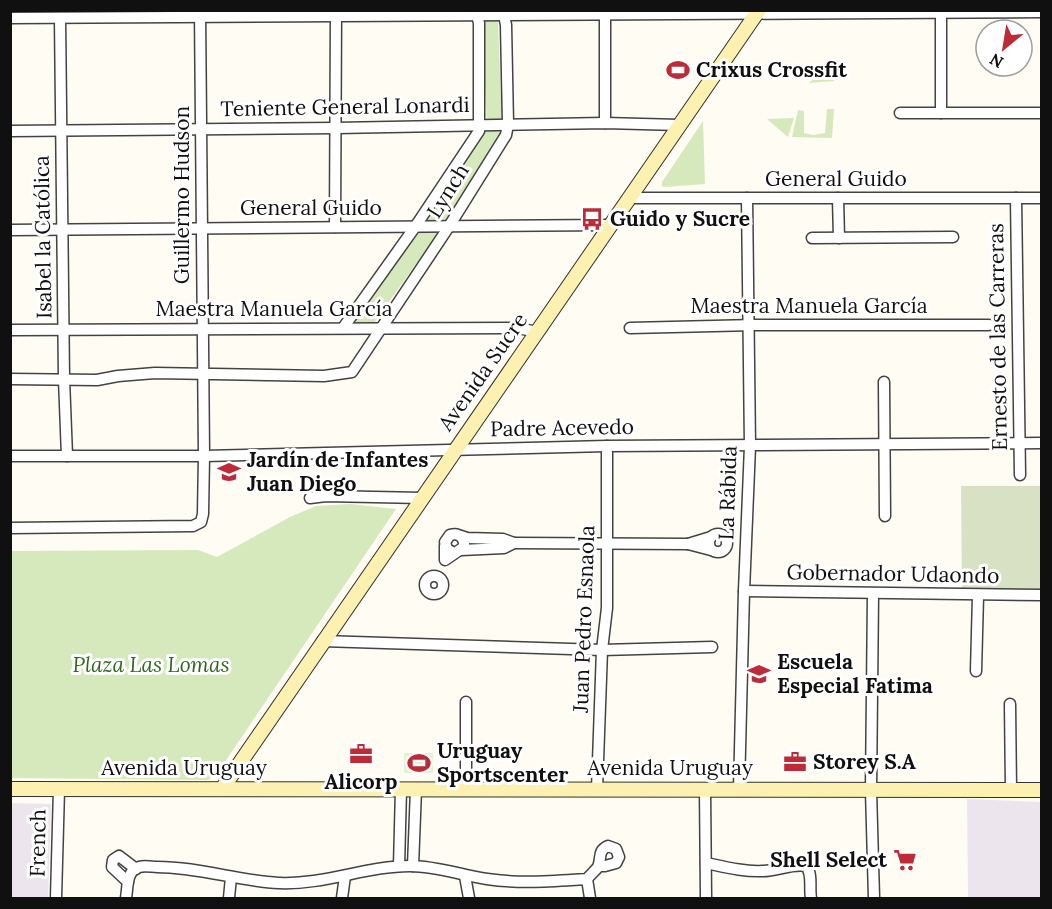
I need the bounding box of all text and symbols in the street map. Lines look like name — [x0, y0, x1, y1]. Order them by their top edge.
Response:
north arrow — [974, 18, 1034, 78]
text: N — [986, 49, 1007, 73]
place label: Crixus Crossfit — [696, 56, 847, 83]
sports icon: Crixus Crossfit — [665, 57, 691, 83]
street label: Teniente General Lonardi — [220, 91, 470, 122]
street label: Guillermo Hudson — [168, 105, 195, 284]
street label: Isabel la Católica — [28, 155, 57, 319]
street label: Lynch — [420, 158, 475, 223]
street label: General Guido — [765, 165, 907, 192]
street label: General Guido — [240, 194, 382, 221]
place label: Guido y Sucre — [610, 205, 750, 232]
bus stop icon: Guido y Sucre — [579, 206, 605, 232]
street label: Ernesto de las Carreras — [982, 223, 1013, 451]
street label: Maestra Manuela García — [690, 292, 928, 319]
street label: Maestra Manuela García — [155, 295, 393, 322]
street label: Avenida Sucre — [431, 307, 533, 437]
street label: Padre Acevedo — [490, 413, 634, 442]
street label: La Rábida — [712, 445, 743, 541]
place label: Jardín de Infantes Juan Diego — [247, 446, 428, 497]
school or university icon: Jardín de Infantes Juan Diego — [216, 459, 242, 485]
street label: Juan Pedro Esnaola — [567, 525, 600, 714]
street label: Gobernador Udaondo — [786, 558, 1000, 589]
place label: Escuela Especial Fatima — [777, 648, 933, 699]
park label: Plaza Las Lomas — [73, 651, 230, 678]
school or university icon: Escuela Especial Fatima — [746, 661, 772, 687]
place label: Uruguay Sportscenter — [437, 737, 568, 788]
office icon: Alicorp — [348, 741, 374, 767]
place label: Storey S.A — [813, 748, 916, 775]
office icon: Storey S.A — [782, 749, 808, 775]
sports icon: Uruguay Sportscenter — [406, 750, 432, 776]
street label: Avenida Uruguay — [100, 754, 267, 781]
street label: Avenida Uruguay — [586, 754, 753, 781]
place label: Alicorp — [325, 768, 397, 795]
street label: French — [23, 809, 52, 877]
place label: Shell Select — [770, 846, 887, 873]
supermarket icon: Shell Select — [892, 847, 918, 873]

